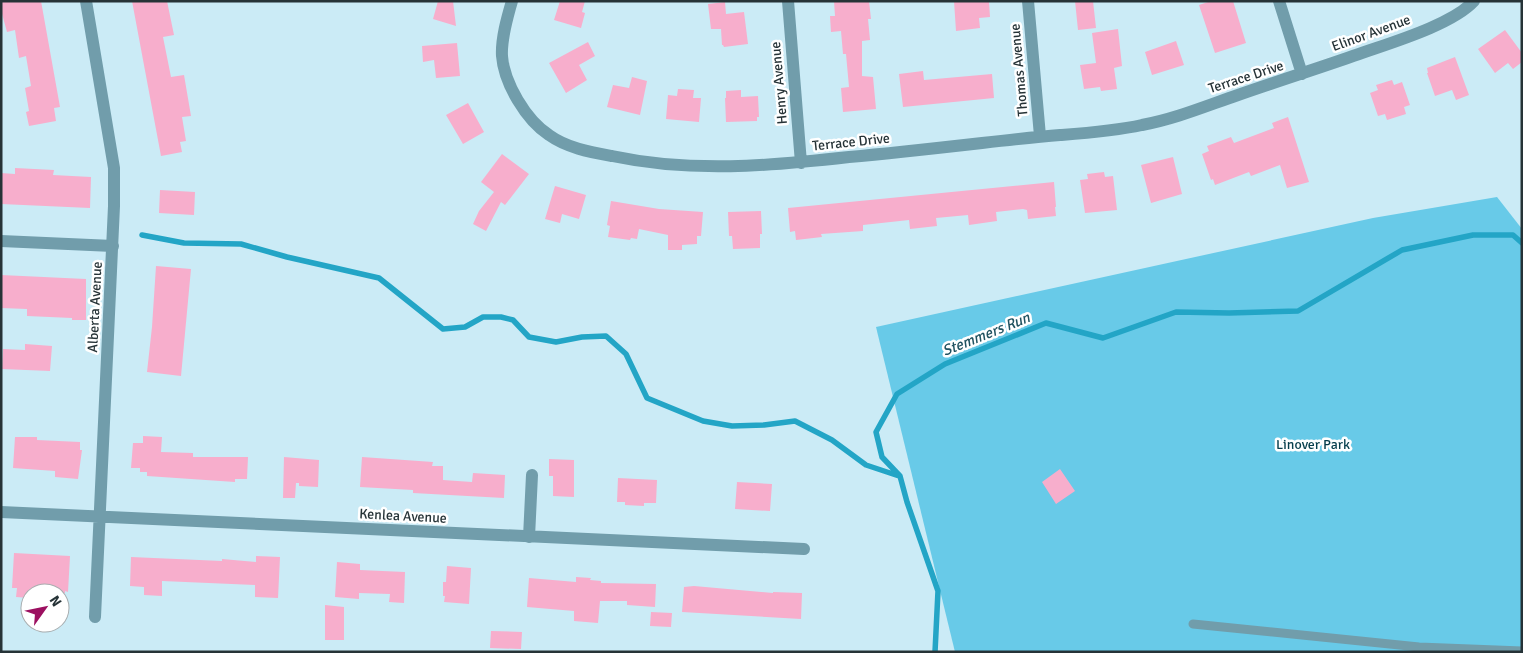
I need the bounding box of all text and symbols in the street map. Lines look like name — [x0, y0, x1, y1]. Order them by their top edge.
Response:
street label: Elinor Avenue — [1329, 11, 1413, 55]
street label: Thomas Avenue — [1006, 23, 1032, 117]
street label: Henry Avenue — [767, 41, 791, 125]
street label: Terrace Drive — [1206, 57, 1286, 97]
street label: Terrace Drive — [811, 129, 891, 155]
street label: Alberta Avenue — [84, 261, 106, 353]
water label: Stemmers Run — [940, 308, 1033, 360]
park label: Linover Park — [1276, 436, 1350, 453]
street label: Kenlea Avenue — [359, 505, 447, 527]
north arrow — [20, 583, 70, 633]
text: N — [46, 592, 65, 610]

